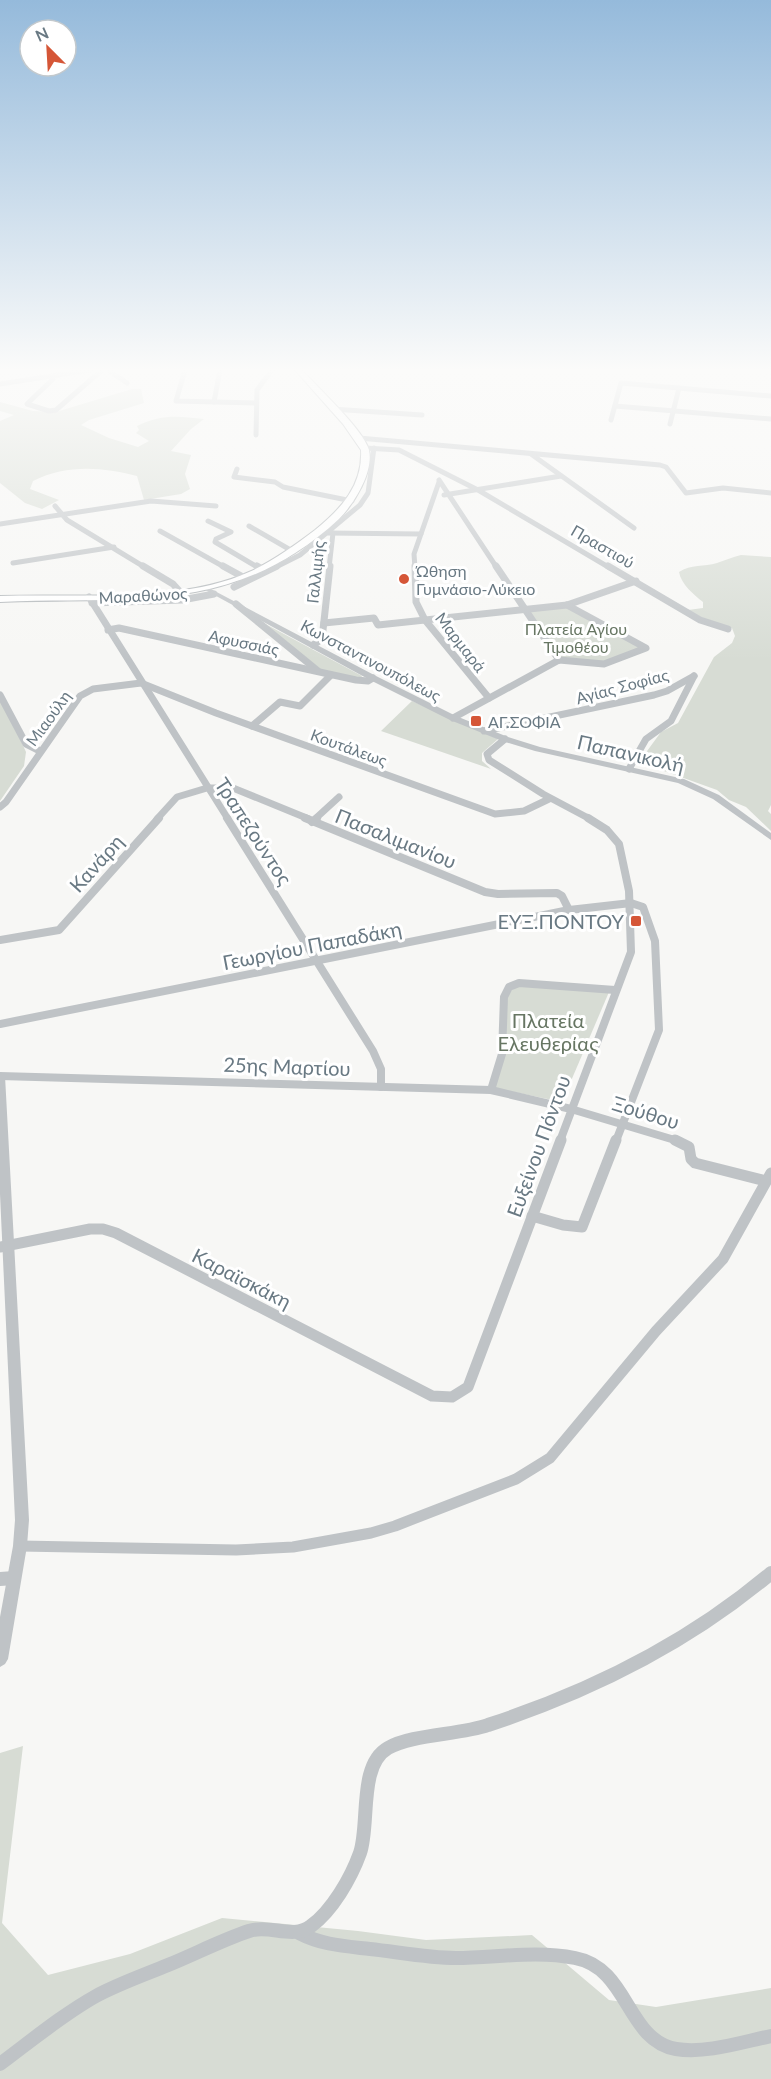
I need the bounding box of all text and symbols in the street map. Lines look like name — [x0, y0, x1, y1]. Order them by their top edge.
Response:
north arrow — [18, 18, 78, 78]
text: N — [32, 23, 51, 45]
street label: Πραστιού — [568, 520, 638, 572]
street label: Γαλλιμής — [302, 539, 328, 604]
place label: Ώθηση Γυμνάσιο-Λύκειο — [415, 561, 535, 598]
marker: Ώθηση Γυμνάσιο-Λύκειο — [397, 572, 411, 586]
street label: Μαραθώνος — [98, 583, 188, 607]
street label: Μαρμαρά — [432, 608, 491, 676]
street label: Κωνσταντινουπόλεως — [298, 615, 445, 705]
park label: Πλατεία Αγίου Τιμοθέου — [525, 619, 627, 656]
street label: Αφυσσιάς — [207, 625, 281, 659]
street label: Αγίας Σοφίας — [574, 664, 671, 707]
street label: Μιαούλη — [22, 687, 74, 749]
place label: ΑΓ.ΣΟΦΙΑ — [488, 712, 561, 731]
marker: ΑΓ.ΣΟΦΙΑ — [469, 714, 483, 728]
street label: Κουτάλεως — [308, 724, 390, 770]
street label: Παπανικολή — [575, 729, 687, 777]
street label: Τραπεζούντος — [210, 773, 298, 889]
street label: Πασαλιμανίου — [332, 803, 460, 873]
street label: Κανάρη — [64, 829, 128, 897]
place label: ΕΥΞ.ΠΟΝΤΟΥ — [497, 909, 625, 933]
marker: ΕΥΞ.ΠΟΝΤΟΥ — [629, 914, 643, 928]
street label: Γεωργίου Παπαδάκη — [220, 916, 404, 974]
park label: Πλατεία Ελευθερίας — [498, 1008, 598, 1055]
street label: 25ης Μαρτίου — [223, 1052, 351, 1080]
street label: Ευξείνου Πόντου — [501, 1072, 575, 1220]
street label: Ξούθου — [610, 1090, 682, 1134]
street label: Καραϊσκάκη — [188, 1243, 296, 1313]

